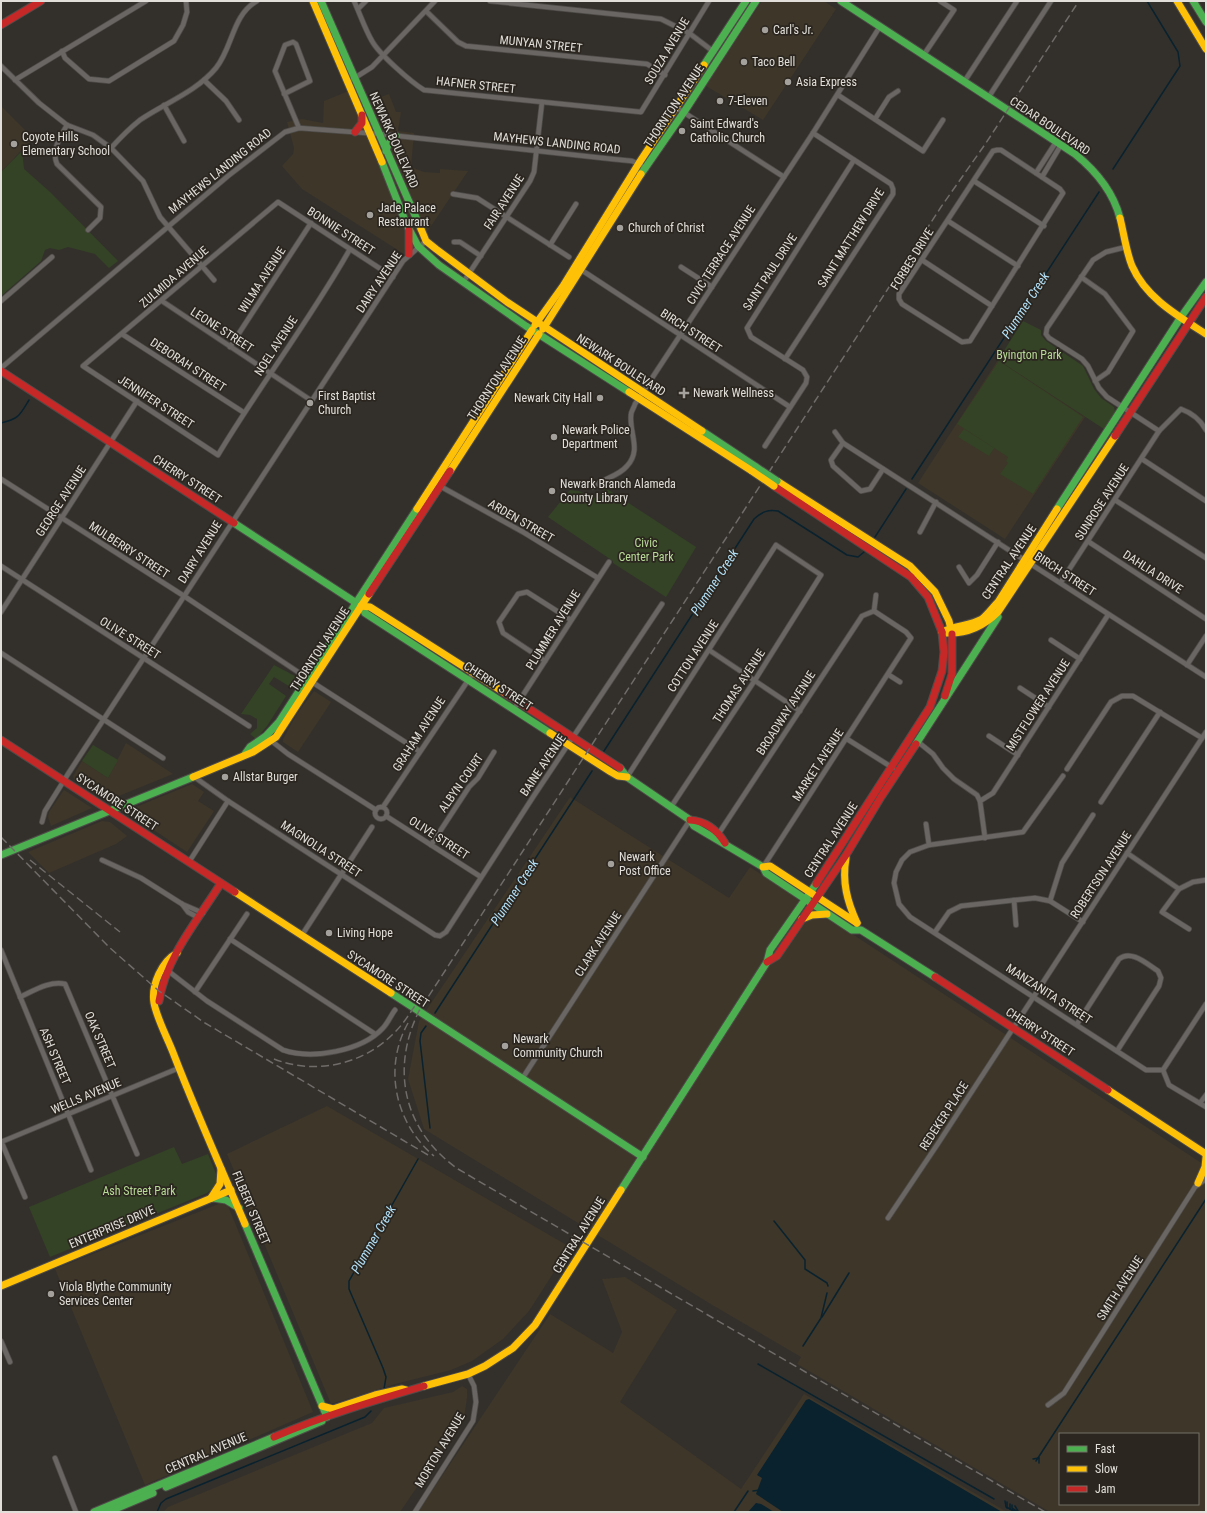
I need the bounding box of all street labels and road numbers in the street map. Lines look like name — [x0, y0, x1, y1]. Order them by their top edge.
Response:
street label: SOUZA AVENUE — [642, 15, 692, 87]
street label: MUNYAN STREET — [499, 33, 583, 55]
street label: THORNTON AVENUE — [641, 62, 707, 150]
street label: HAFNER STREET — [436, 74, 516, 96]
street label: NEWARK BOULEVARD — [367, 90, 421, 190]
street label: CEDAR BOULEVARD — [1007, 94, 1093, 158]
street label: MAYHEWS LANDING ROAD — [166, 125, 274, 217]
street label: MAYHEWS LANDING ROAD — [493, 129, 621, 157]
street label: FAIR AVENUE — [481, 172, 527, 232]
street label: SAINT MATTHEW DRIVE — [815, 186, 887, 290]
street label: CIVIC TERRACE AVENUE — [684, 203, 758, 307]
street label: BONNIE STREET — [305, 204, 377, 258]
street label: FORBES DRIVE — [888, 226, 936, 292]
street label: SAINT PAUL DRIVE — [740, 231, 800, 313]
street label: ZULMIDA AVENUE — [137, 243, 211, 311]
street label: WILMA AVENUE — [235, 244, 289, 316]
street label: DAIRY AVENUE — [353, 249, 405, 315]
street label: LEONE STREET — [188, 304, 256, 356]
street label: BIRCH STREET — [658, 306, 724, 356]
street label: NOEL AVENUE — [252, 314, 300, 378]
street label: NEWARK BOULEVARD — [574, 331, 668, 399]
street label: THORNTON AVENUE — [465, 333, 529, 423]
street label: DEBORAH STREET — [148, 335, 228, 395]
street label: JENNIFER STREET — [115, 372, 197, 432]
street label: CHERRY STREET — [150, 452, 224, 506]
street label: SUNROSE AVENUE — [1072, 461, 1132, 543]
street label: GEORGE AVENUE — [33, 463, 89, 539]
street label: ARDEN STREET — [486, 497, 556, 545]
street label: DAIRY AVENUE — [175, 518, 225, 586]
street label: MULBERRY STREET — [86, 519, 172, 581]
street label: CENTRAL AVENUE — [979, 522, 1039, 602]
street label: DAHLIA DRIVE — [1120, 547, 1186, 597]
street label: BIRCH STREET — [1032, 549, 1098, 599]
street label: PLUMMER AVENUE — [523, 588, 583, 672]
street label: THORNTON AVENUE — [288, 604, 352, 694]
street label: OLIVE STREET — [97, 614, 163, 662]
street label: COTTON AVENUE — [665, 617, 721, 695]
street label: THOMAS AVENUE — [710, 646, 768, 726]
street label: MISTFLOWER AVENUE — [1003, 657, 1073, 753]
street label: CHERRY STREET — [461, 659, 535, 713]
street label: BROADWAY AVENUE — [754, 668, 818, 758]
street label: GRAHAM AVENUE — [390, 694, 448, 774]
street label: MARKET AVENUE — [790, 726, 847, 804]
street label: BAINE AVENUE — [517, 731, 569, 799]
street label: ALBYN COURT — [436, 751, 486, 815]
street label: SYCAMORE STREET — [74, 770, 160, 834]
street label: CENTRAL AVENUE — [801, 800, 861, 880]
street label: OLIVE STREET — [406, 813, 472, 863]
street label: MAGNOLIA STREET — [278, 818, 364, 880]
street label: ROBERTSON AVENUE — [1068, 829, 1134, 921]
street label: CLARK AVENUE — [572, 909, 624, 979]
street label: SYCAMORE STREET — [345, 947, 431, 1011]
street label: MANZANITA STREET — [1003, 961, 1095, 1027]
street label: CHERRY STREET — [1003, 1005, 1077, 1059]
street label: OAK STREET — [82, 1009, 118, 1071]
street label: ASH STREET — [37, 1025, 73, 1087]
street label: WELLS AVENUE — [49, 1075, 123, 1117]
street label: REDEKER PLACE — [917, 1079, 971, 1153]
street label: FILBERT STREET — [229, 1169, 273, 1247]
street label: CENTRAL AVENUE — [550, 1194, 608, 1276]
street label: ENTERPRISE DRIVE — [67, 1203, 157, 1251]
street label: SMITH AVENUE — [1094, 1253, 1146, 1323]
street label: MORTON AVENUE — [412, 1410, 468, 1490]
street label: CENTRAL AVENUE — [163, 1429, 249, 1476]

